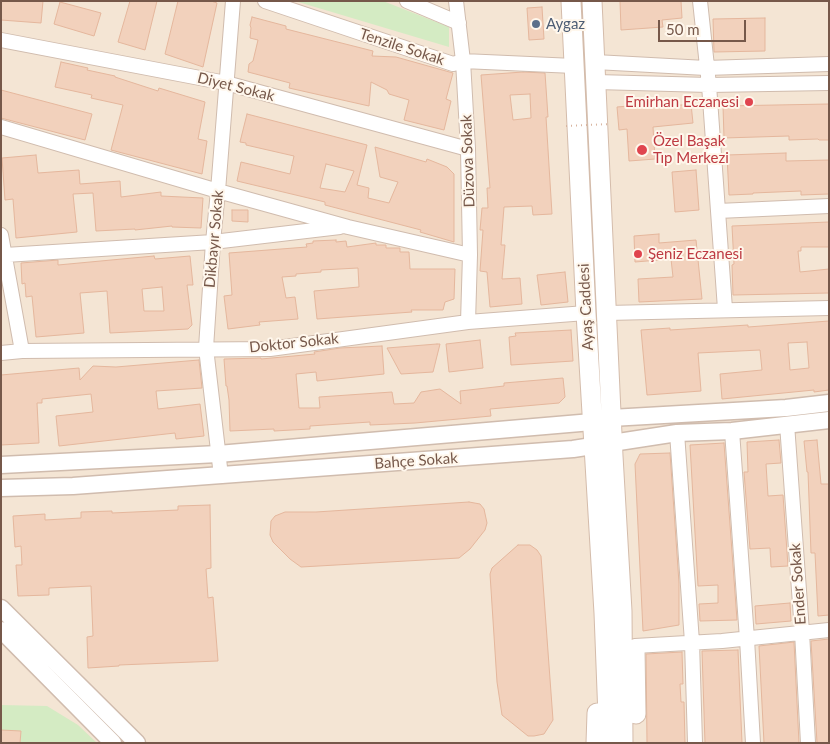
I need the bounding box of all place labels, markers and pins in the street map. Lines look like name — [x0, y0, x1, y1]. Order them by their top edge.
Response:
place label: Aygaz — [546, 15, 585, 33]
marker: Aygaz — [530, 18, 542, 30]
place label: Emirhan Eczanesi — [625, 93, 739, 111]
marker: Emirhan Eczanesi — [743, 96, 755, 108]
place label: Özel Başak Tıp Merkezi — [653, 132, 729, 167]
marker: Özel Başak Tıp Merkezi — [635, 143, 649, 157]
place label: Şeniz Eczanesi — [648, 245, 743, 263]
marker: Şeniz Eczanesi — [632, 248, 644, 260]

